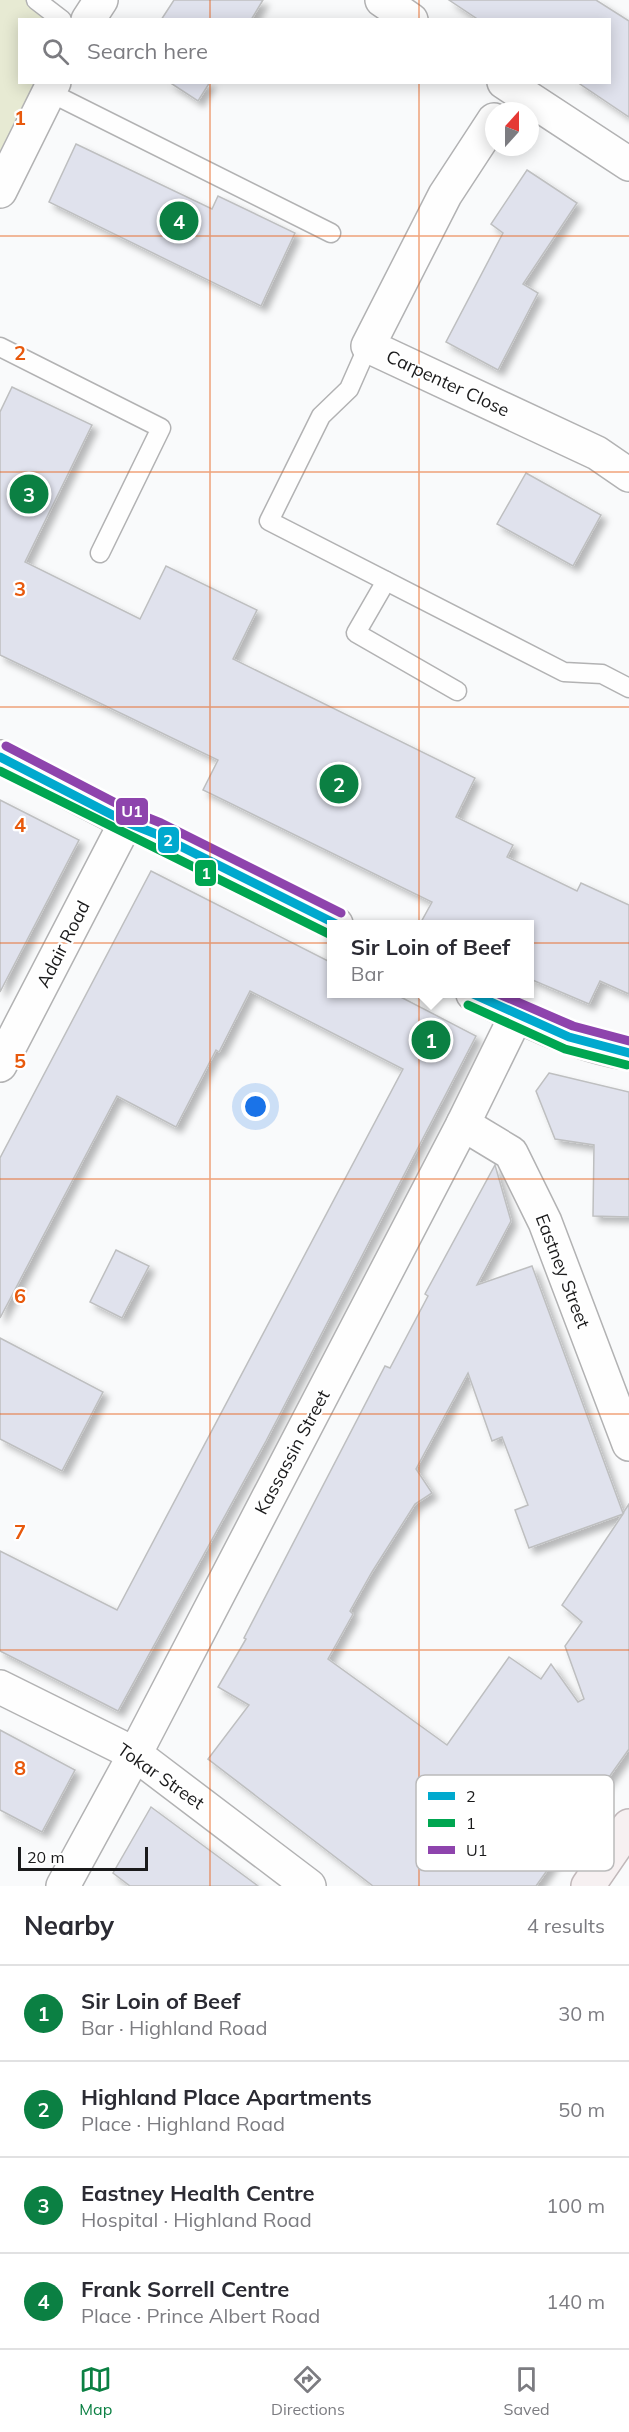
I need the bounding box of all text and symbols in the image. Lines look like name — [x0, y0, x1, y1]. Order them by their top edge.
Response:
search box — [18, 18, 611, 84]
icon: search — [39, 35, 72, 68]
text: Search here — [87, 37, 208, 65]
north arrow — [485, 102, 539, 156]
text: 1 — [14, 105, 26, 130]
pin: 4 — [160, 198, 198, 244]
text: 2 — [14, 340, 26, 365]
street label: Carpenter Close — [383, 344, 513, 422]
pin: 3 — [9, 472, 48, 516]
text: 3 — [14, 576, 26, 601]
pin: 2 — [320, 762, 358, 806]
line badge: U1 — [115, 797, 149, 826]
text: U1 — [121, 801, 143, 821]
text: 4 — [14, 812, 26, 837]
line badge: 2 — [157, 826, 180, 854]
text: 2 — [163, 830, 173, 850]
line badge: 1 — [194, 859, 217, 887]
text: 1 — [201, 863, 211, 883]
street label: Adair Road — [31, 897, 95, 991]
popup — [327, 920, 534, 998]
text: Sir Loin of Beef — [351, 933, 510, 961]
text: Bar — [351, 961, 384, 986]
pin: 1 — [412, 1018, 450, 1062]
text: 5 — [14, 1048, 26, 1073]
your location — [241, 1092, 270, 1121]
street label: Eastney Street — [531, 1211, 595, 1331]
text: 6 — [14, 1283, 26, 1308]
street label: Kassassin Street — [249, 1386, 335, 1518]
text: 7 — [14, 1519, 26, 1544]
street label: Tokar Street — [113, 1738, 209, 1814]
text: 8 — [14, 1755, 26, 1780]
legend — [416, 1775, 614, 1871]
text: 2 — [466, 1786, 476, 1806]
text: 1 — [466, 1813, 476, 1833]
text: U1 — [466, 1840, 487, 1860]
scale bar — [18, 1844, 148, 1872]
text: 20 m — [27, 1847, 64, 1867]
text: Nearby — [24, 1909, 114, 1942]
text: 4 results — [527, 1913, 605, 1938]
text: Sir Loin of Beef — [81, 1987, 240, 2015]
text: 1 — [38, 2001, 50, 2026]
text: 30 m — [558, 2001, 605, 2026]
text: Bar · Highland Road — [81, 2015, 268, 2040]
text: Highland Place Apartments — [81, 2083, 372, 2111]
text: 2 — [38, 2097, 50, 2122]
text: 50 m — [558, 2097, 605, 2122]
text: Place · Highland Road — [81, 2111, 285, 2136]
text: Eastney Health Centre — [81, 2179, 315, 2207]
text: 3 — [38, 2193, 50, 2218]
text: 100 m — [546, 2193, 605, 2218]
text: Hospital · Highland Road — [81, 2207, 312, 2232]
text: Frank Sorrell Centre — [81, 2275, 289, 2303]
text: 4 — [38, 2289, 50, 2314]
text: 140 m — [546, 2289, 605, 2314]
text: Place · Prince Albert Road — [81, 2303, 320, 2328]
tab: Map — [79, 2363, 112, 2419]
tab: Directions — [271, 2363, 345, 2419]
tab: Saved — [504, 2363, 550, 2419]

